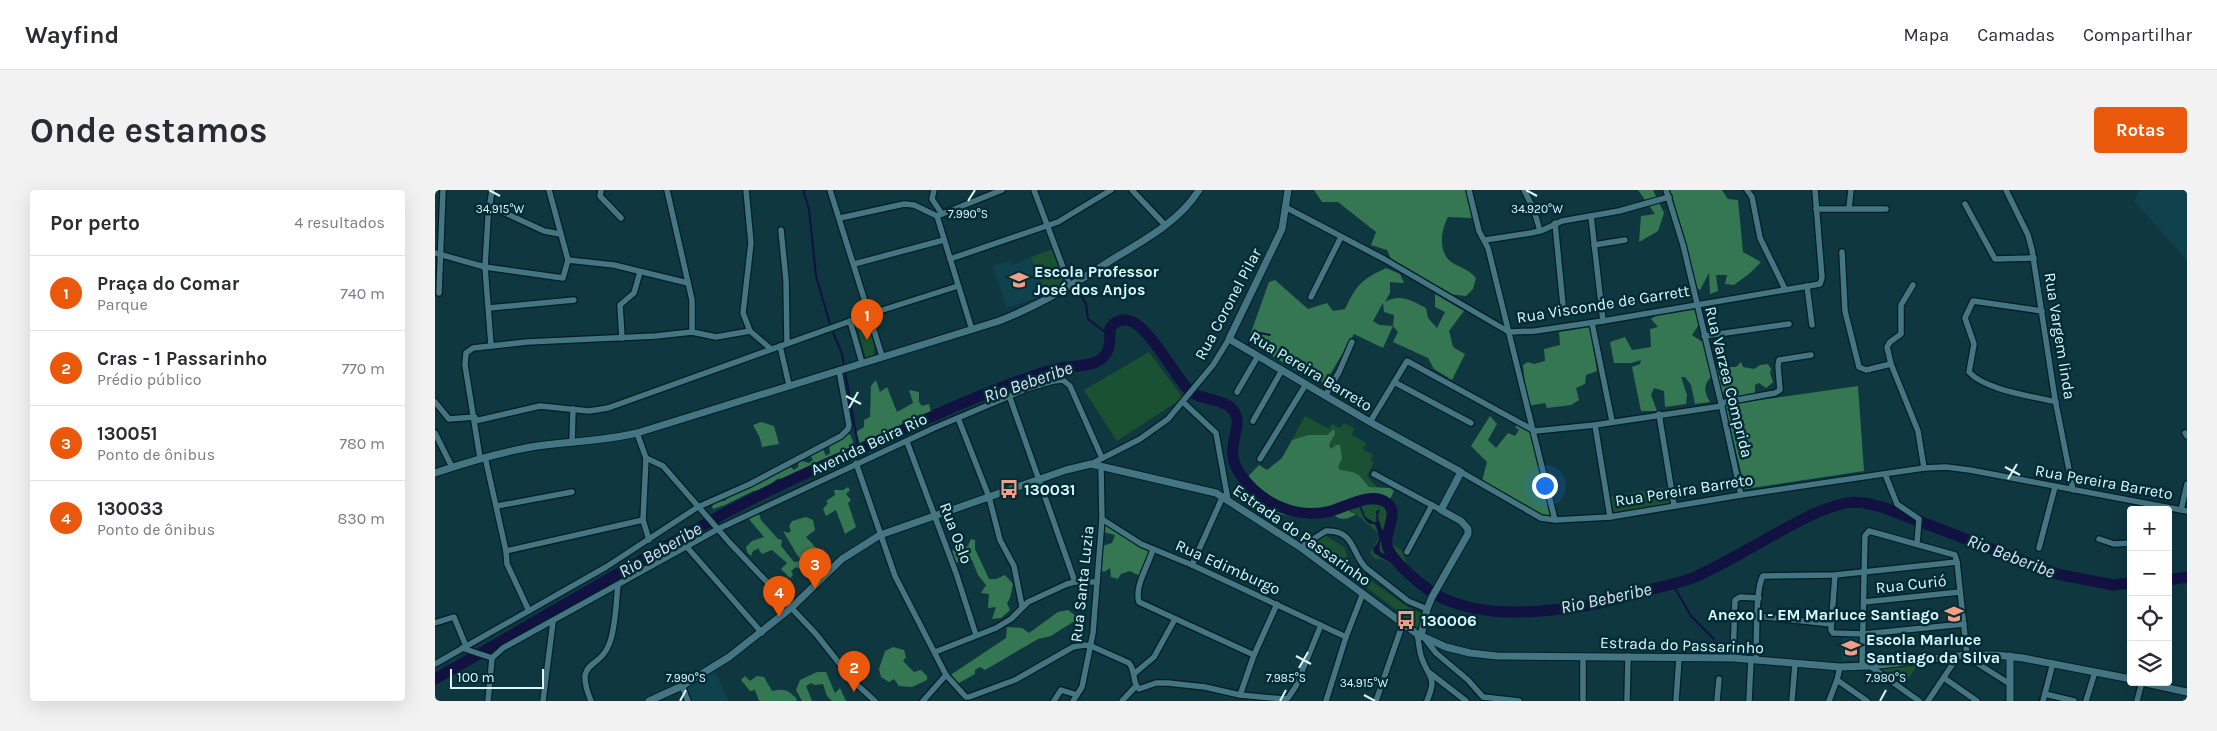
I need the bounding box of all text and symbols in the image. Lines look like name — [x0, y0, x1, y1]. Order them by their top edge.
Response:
text: Wayfind — [25, 21, 119, 49]
text: Mapa — [1904, 24, 1949, 46]
text: Camadas — [1977, 24, 2055, 46]
text: Compartilhar — [2083, 24, 2192, 46]
button: Rotas — [2094, 107, 2187, 153]
text: Onde estamos — [30, 110, 267, 151]
text: 34.915°W — [476, 202, 524, 216]
text: 34.920°W — [1511, 202, 1563, 216]
text: 7.990°S — [948, 207, 988, 221]
text: Por perto — [50, 211, 140, 235]
text: 4 resultados — [294, 213, 385, 232]
street label: Rua Coronel Pilar — [1190, 245, 1266, 363]
place label: Escola Professor José dos Anjos — [1034, 262, 1160, 299]
school or university icon: Escola Professor José dos Anjos — [1008, 269, 1030, 291]
street label: Rua Vargem linda — [2041, 271, 2079, 401]
text: Praça do Comar — [97, 273, 239, 295]
street label: Rua Visconde de Garrett — [1515, 281, 1691, 327]
text: 1 — [63, 284, 69, 303]
text: 740 m — [340, 284, 385, 303]
text: Parque — [97, 295, 148, 314]
pin: 1 — [851, 299, 883, 340]
street label: Rua Varzea Comprida — [1701, 304, 1757, 460]
street label: Rua Pereira Barreto — [1246, 327, 1376, 415]
text: Cras - 1 Passarinho — [97, 348, 267, 370]
water label: Rio Beberibe — [981, 357, 1075, 407]
text: 2 — [61, 359, 71, 378]
text: 770 m — [342, 359, 385, 378]
text: Prédio público — [97, 370, 201, 389]
street label: Avenida Beira Rio — [808, 409, 930, 479]
text: 130051 — [97, 423, 157, 445]
text: 3 — [61, 434, 71, 453]
text: 780 m — [339, 434, 385, 453]
text: Ponto de ônibus — [97, 445, 215, 464]
street label: Rua Pereira Barreto — [2034, 461, 2174, 503]
street label: Rua Pereira Barreto — [1614, 470, 1754, 510]
your location — [1532, 473, 1558, 499]
bus stop icon: 130031 — [998, 478, 1020, 500]
place label: 130031 — [1024, 480, 1076, 499]
street label: Estrada do Passarinho — [1229, 480, 1375, 590]
text: 130033 — [97, 498, 163, 520]
street label: Rua Oslo — [936, 500, 976, 566]
map controls — [2127, 506, 2172, 686]
button: + — [2127, 506, 2172, 551]
text: 4 — [61, 509, 71, 528]
text: 830 m — [337, 509, 385, 528]
water label: Rio Beberibe — [614, 517, 706, 583]
text: Ponto de ônibus — [97, 520, 215, 539]
street label: Rua Santa Luzia — [1066, 525, 1098, 643]
water label: Rio Beberibe — [1964, 529, 2058, 583]
street label: Rua Edimburgo — [1173, 535, 1283, 599]
pin: 3 — [799, 548, 831, 589]
button: − — [2127, 551, 2172, 596]
street label: Rua Curió — [1875, 571, 1947, 597]
pin: 4 — [763, 576, 795, 617]
water label: Rio Beberibe — [1558, 578, 1654, 618]
button: locate — [2127, 596, 2172, 641]
school or university icon: Anexo I - EM Marluce Santiago — [1943, 603, 1965, 625]
place label: Anexo I - EM Marluce Santiago — [1708, 605, 1939, 624]
bus stop icon: 130006 — [1395, 609, 1417, 631]
place label: 130006 — [1421, 611, 1477, 630]
place label: Escola Marluce Santiago da Silva — [1866, 630, 2000, 667]
street label: Estrada do Passarinho — [1600, 633, 1764, 657]
school or university icon: Escola Marluce Santiago da Silva — [1840, 637, 1862, 659]
button: layers — [2127, 641, 2172, 686]
pin: 2 — [838, 651, 870, 692]
scale bar — [450, 666, 544, 689]
text: 100 m — [457, 669, 495, 686]
text: 7.990°S — [666, 671, 706, 685]
text: 7.985°S — [1266, 671, 1306, 685]
text: 7.980°S — [1866, 671, 1906, 685]
text: 34.915°W — [1340, 676, 1388, 690]

